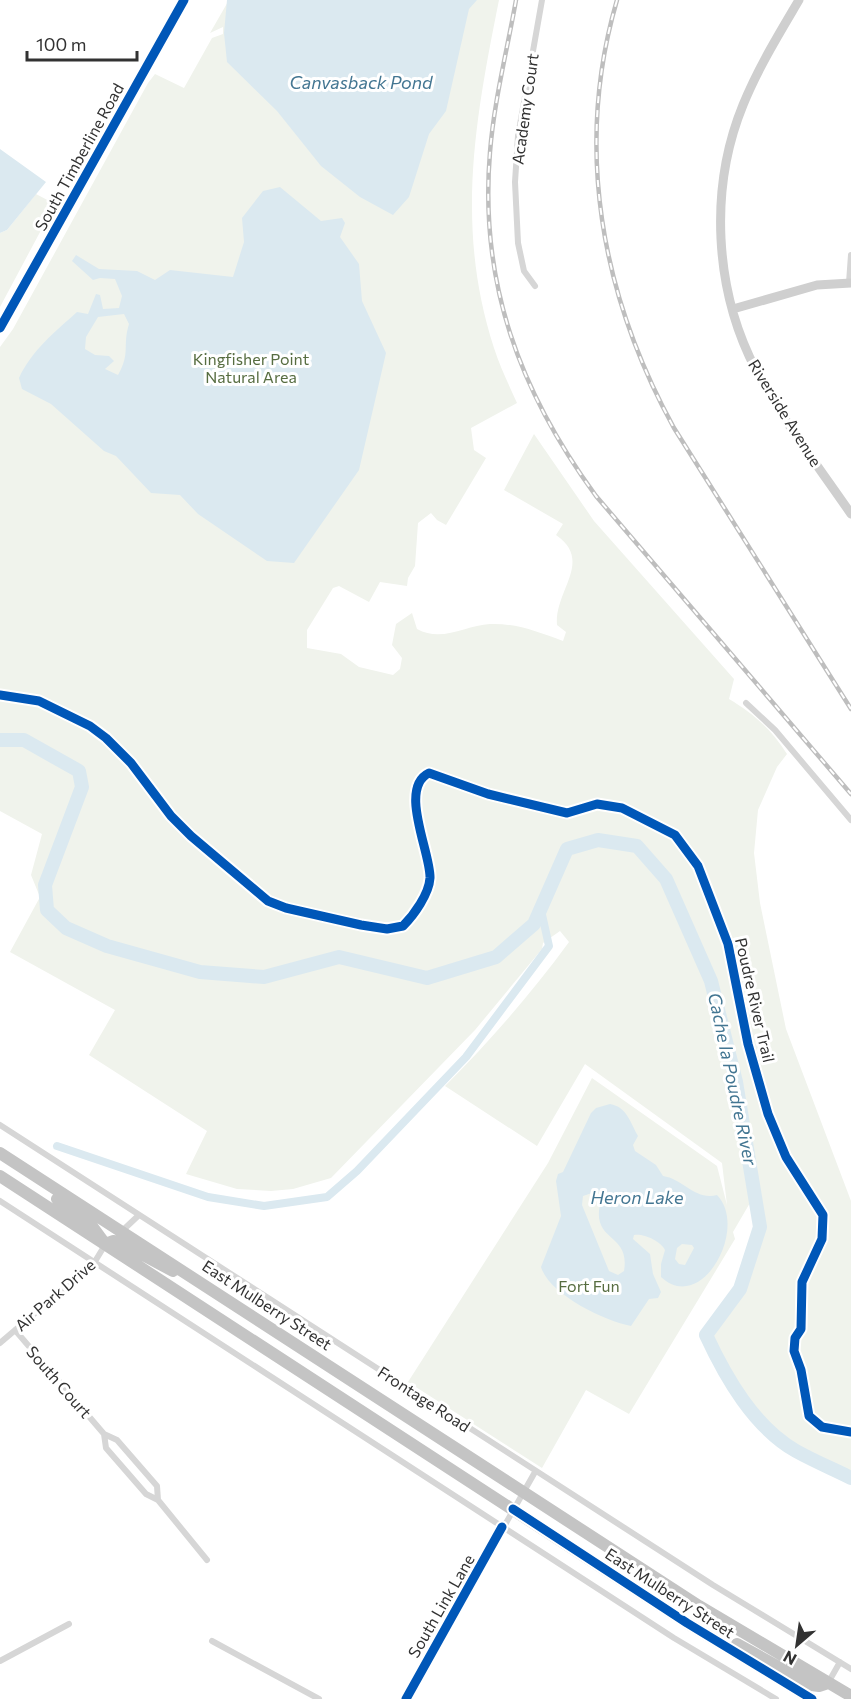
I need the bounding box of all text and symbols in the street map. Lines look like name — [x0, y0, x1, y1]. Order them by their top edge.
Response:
scale bar — [27, 24, 136, 62]
text: 100 m — [36, 33, 86, 55]
street label: Academy Court — [507, 52, 542, 166]
water label: Canvasback Pond — [290, 71, 433, 93]
street label: South Timberline Road — [30, 80, 127, 234]
park label: Kingfisher Point Natural Area — [193, 349, 310, 386]
street label: Riverside Avenue — [745, 356, 826, 470]
street label: Poudre River Trail — [732, 936, 779, 1064]
water label: Cache la Poudre River — [704, 991, 762, 1168]
water label: Heron Lake — [591, 1186, 684, 1208]
street label: Air Park Drive — [11, 1255, 99, 1335]
street label: East Mulberry Street — [199, 1256, 336, 1354]
park label: Fort Fun — [558, 1276, 620, 1295]
street label: South Court — [23, 1342, 96, 1422]
street label: Frontage Road — [375, 1362, 474, 1435]
street label: East Mulberry Street — [602, 1544, 739, 1642]
street label: South Link Lane — [403, 1551, 478, 1661]
north arrow — [767, 1615, 827, 1675]
text: N — [780, 1647, 799, 1670]

